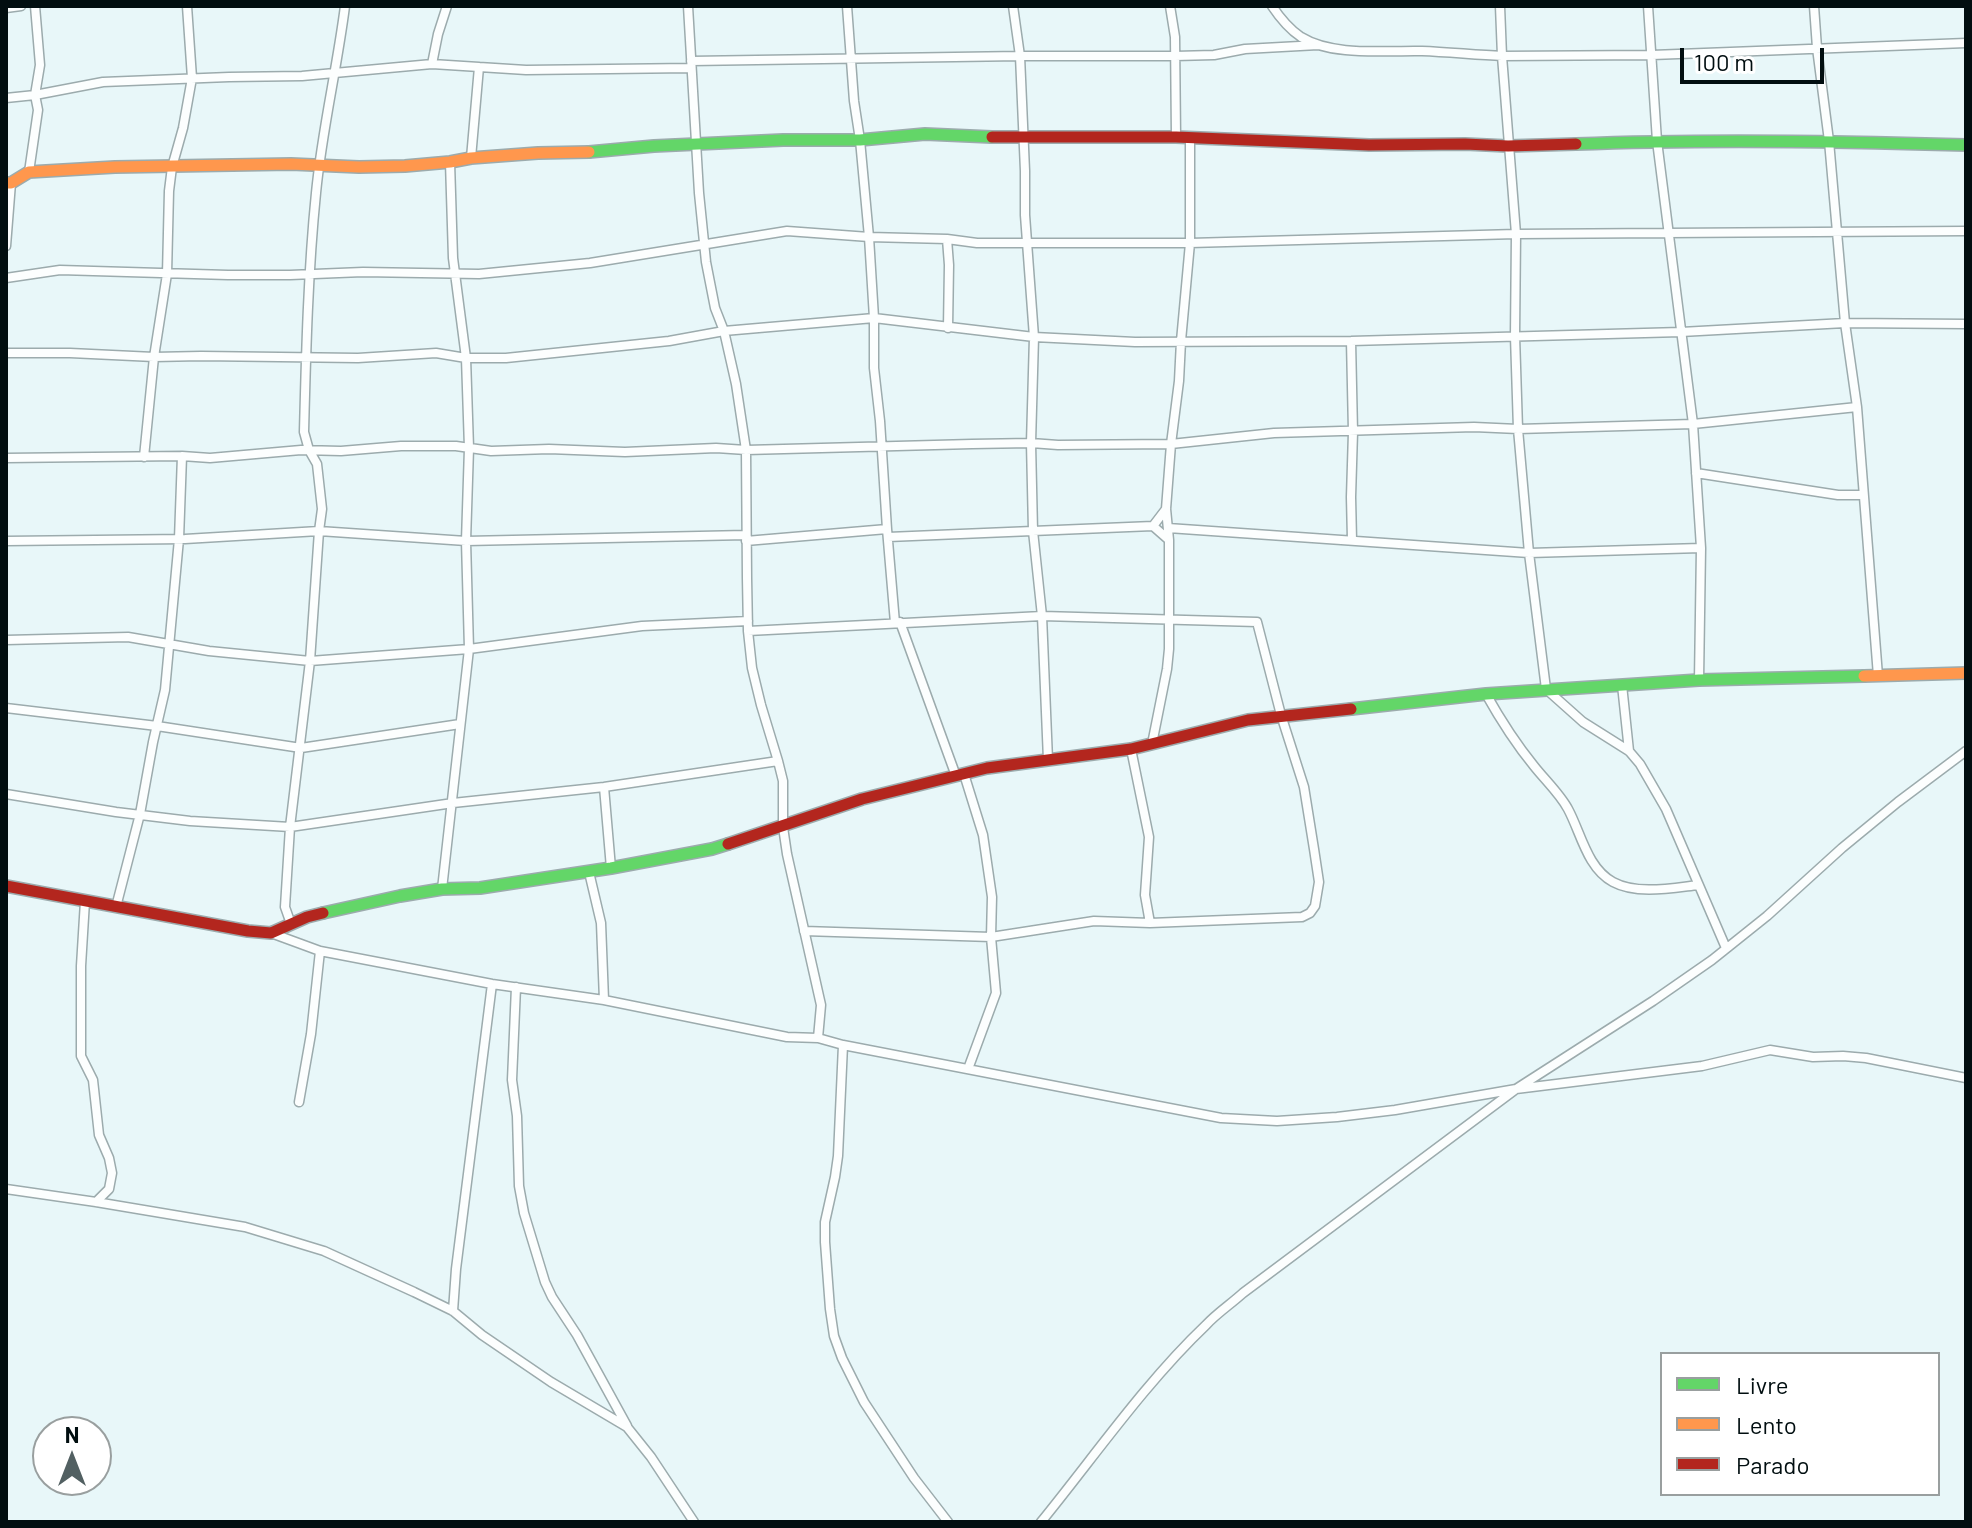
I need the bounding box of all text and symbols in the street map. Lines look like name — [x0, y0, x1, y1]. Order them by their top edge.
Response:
scale bar — [1684, 32, 1828, 82]
text: 100 m — [1694, 47, 1754, 76]
legend — [1660, 1352, 1940, 1496]
text: Livre — [1736, 1370, 1789, 1399]
text: Lento — [1736, 1410, 1797, 1439]
north arrow — [32, 1416, 112, 1496]
text: N — [65, 1421, 79, 1447]
text: Parado — [1736, 1450, 1810, 1479]

